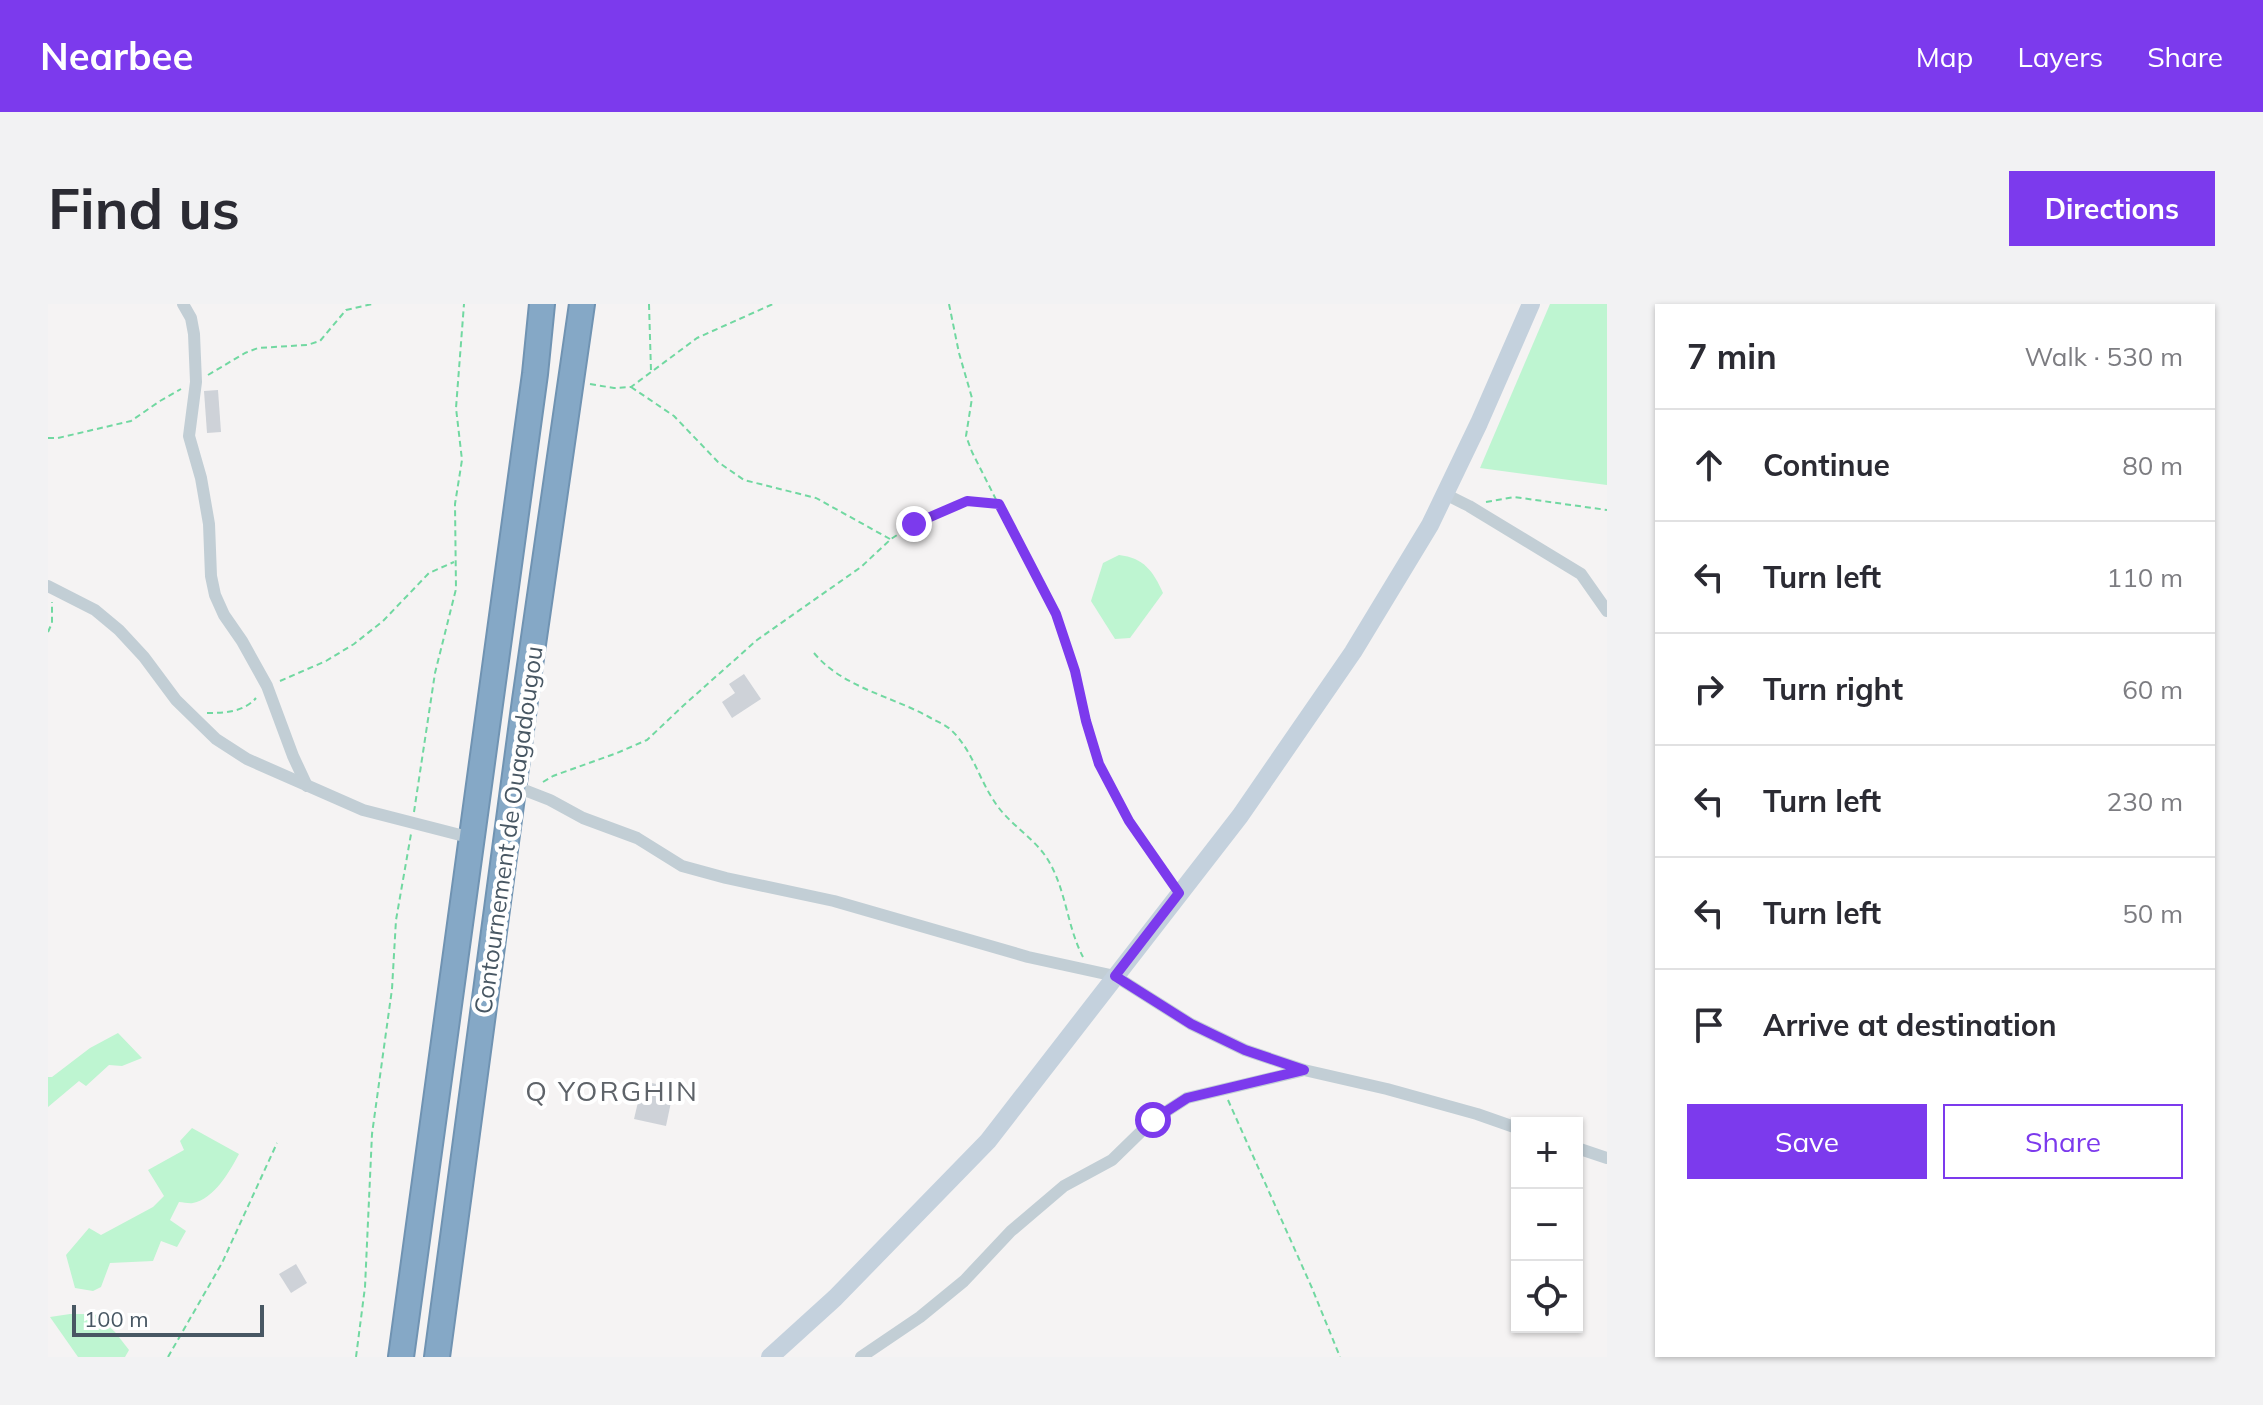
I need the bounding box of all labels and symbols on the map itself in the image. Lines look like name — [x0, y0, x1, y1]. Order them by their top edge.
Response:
route end — [896, 506, 932, 542]
street label: Contournement de Ouagadougou — [467, 644, 549, 1016]
district label: Q YORGHIN — [525, 1073, 699, 1108]
route start — [1135, 1102, 1171, 1138]
scale bar — [72, 1301, 264, 1337]

